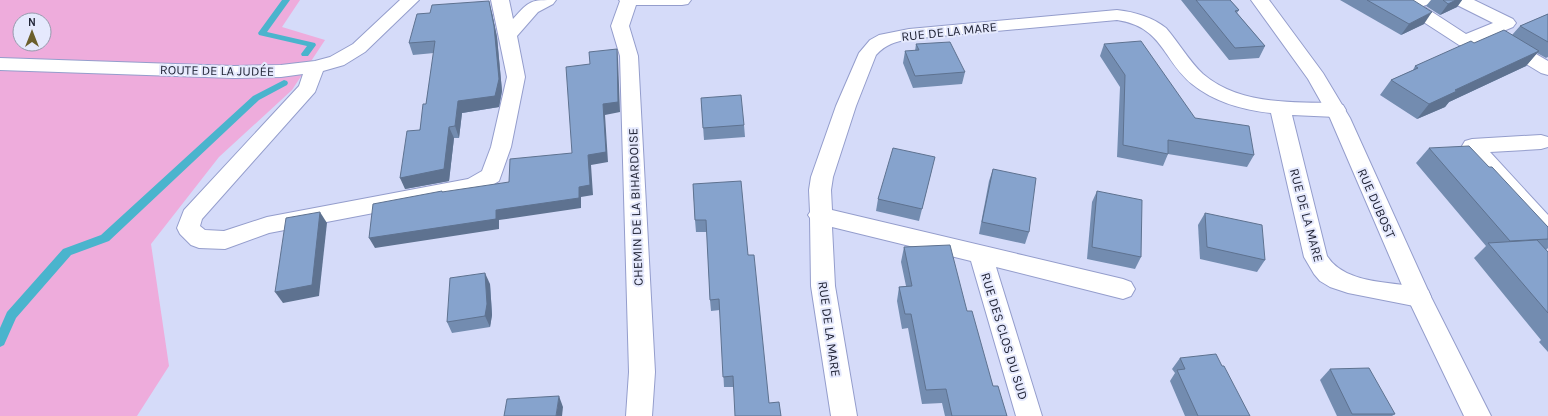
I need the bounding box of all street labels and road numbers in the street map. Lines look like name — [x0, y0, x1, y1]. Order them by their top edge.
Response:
street label: RUE DE LA MARE — [900, 19, 998, 44]
street label: ROUTE DE LA JUDÉE — [160, 60, 274, 79]
street label: CHEMIN DE LA BIHARDOISE — [625, 128, 646, 286]
street label: RUE DUBOST — [1354, 166, 1399, 241]
street label: RUE DE LA MARE — [1287, 167, 1326, 264]
street label: RUE DES CLOS DU SUD — [978, 271, 1031, 402]
street label: RUE DE LA MARE — [815, 280, 844, 378]

